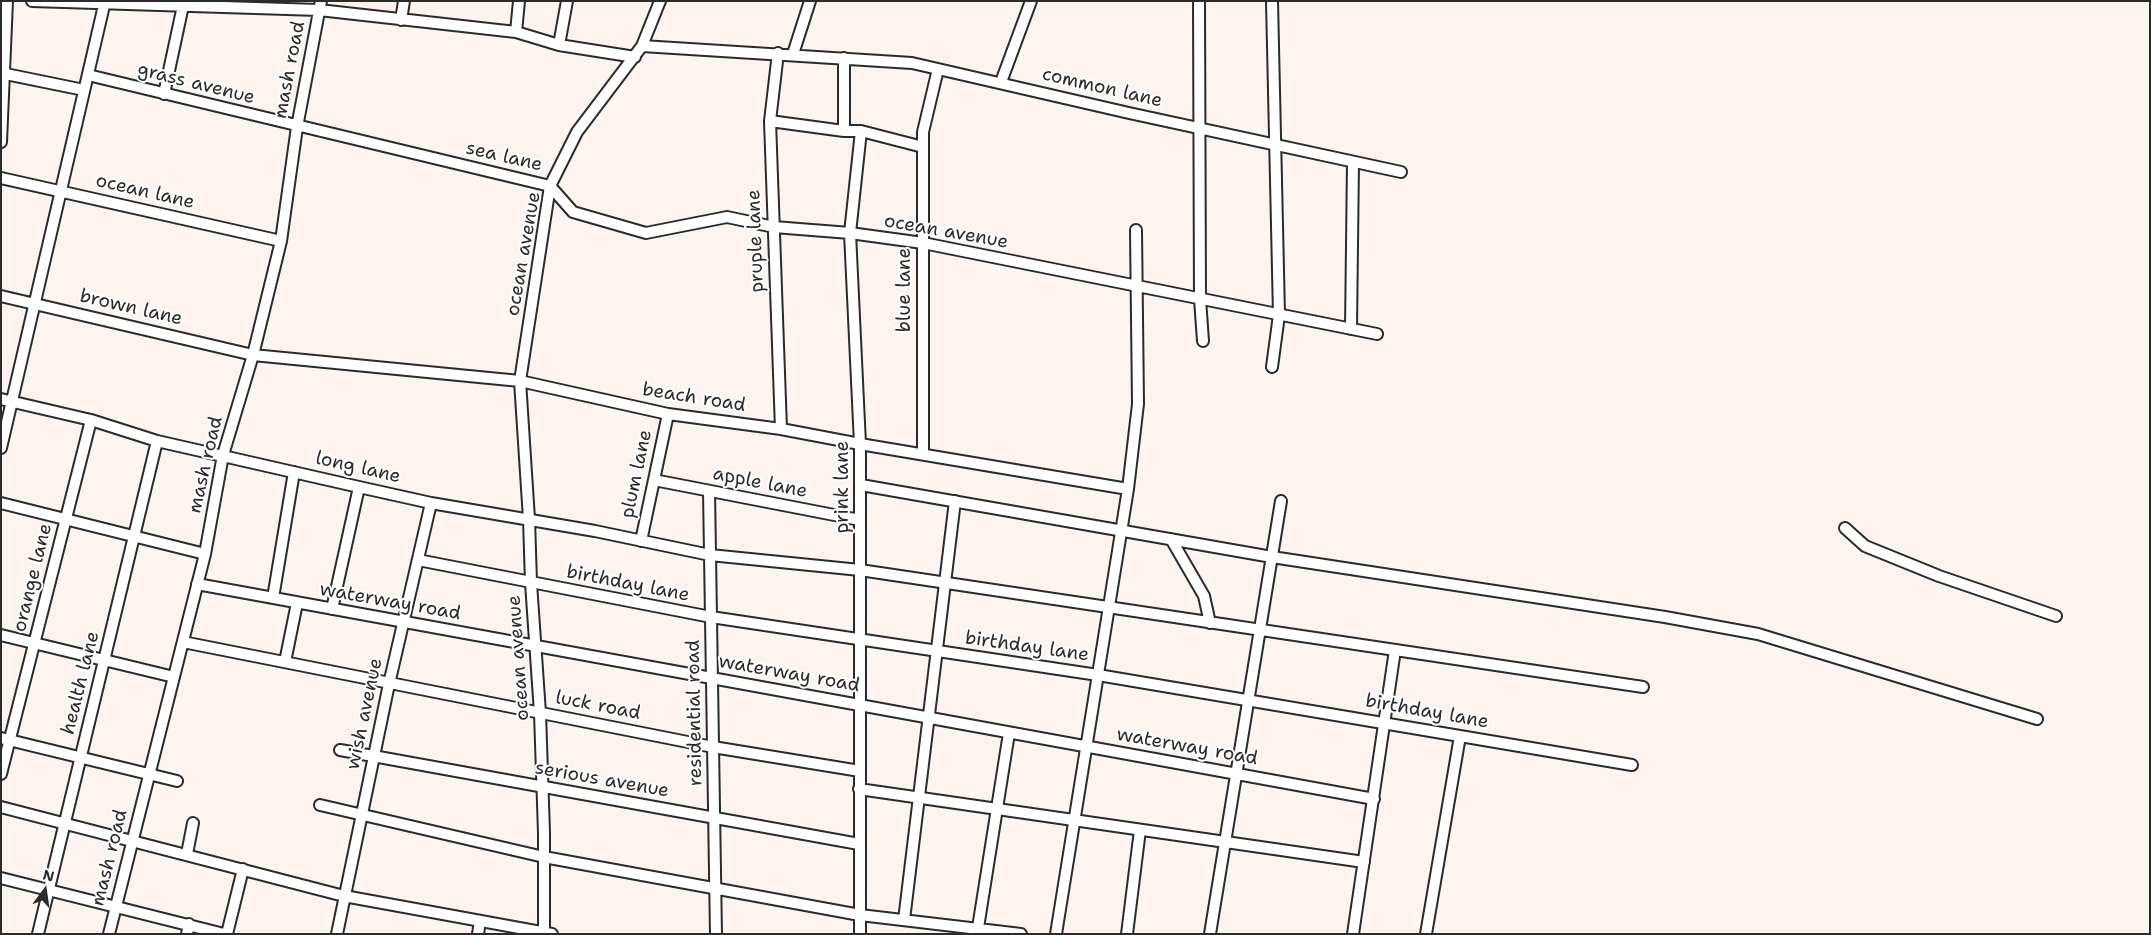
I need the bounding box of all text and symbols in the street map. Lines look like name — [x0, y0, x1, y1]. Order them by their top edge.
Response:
street label: mash road — [269, 19, 311, 121]
street label: grass avenue — [135, 58, 257, 110]
street label: common lane — [1040, 63, 1164, 113]
street label: sea lane — [464, 137, 544, 177]
street label: ocean lane — [93, 170, 197, 214]
street label: pruple lane — [743, 189, 769, 293]
street label: ocean avenue — [502, 190, 546, 318]
street label: ocean avenue — [882, 210, 1010, 254]
street label: blue lane — [894, 248, 916, 332]
street label: brown lane — [78, 285, 184, 331]
street label: beach road — [641, 379, 747, 417]
street label: mash road — [184, 414, 228, 516]
street label: plum lane — [617, 428, 657, 520]
street label: prink lane — [832, 441, 854, 533]
street label: long lane — [313, 447, 403, 489]
street label: apple lane — [711, 463, 809, 503]
street label: orange lane — [9, 521, 57, 635]
street label: birthday lane — [565, 561, 691, 607]
street label: waterway road — [318, 578, 462, 626]
street label: ocean avenue — [503, 594, 535, 722]
street label: birthday lane — [964, 627, 1090, 667]
street label: health lane — [57, 629, 105, 737]
street label: residential road — [682, 640, 708, 786]
street label: waterway road — [717, 650, 861, 698]
street label: wish avenue — [342, 656, 388, 772]
street label: luck road — [554, 687, 642, 725]
street label: birthday lane — [1364, 690, 1490, 734]
street label: waterway road — [1115, 723, 1259, 771]
street label: serious avenue — [533, 757, 671, 803]
street label: mash road — [87, 807, 133, 909]
north arrow — [20, 865, 70, 915]
text: N — [41, 865, 56, 886]

